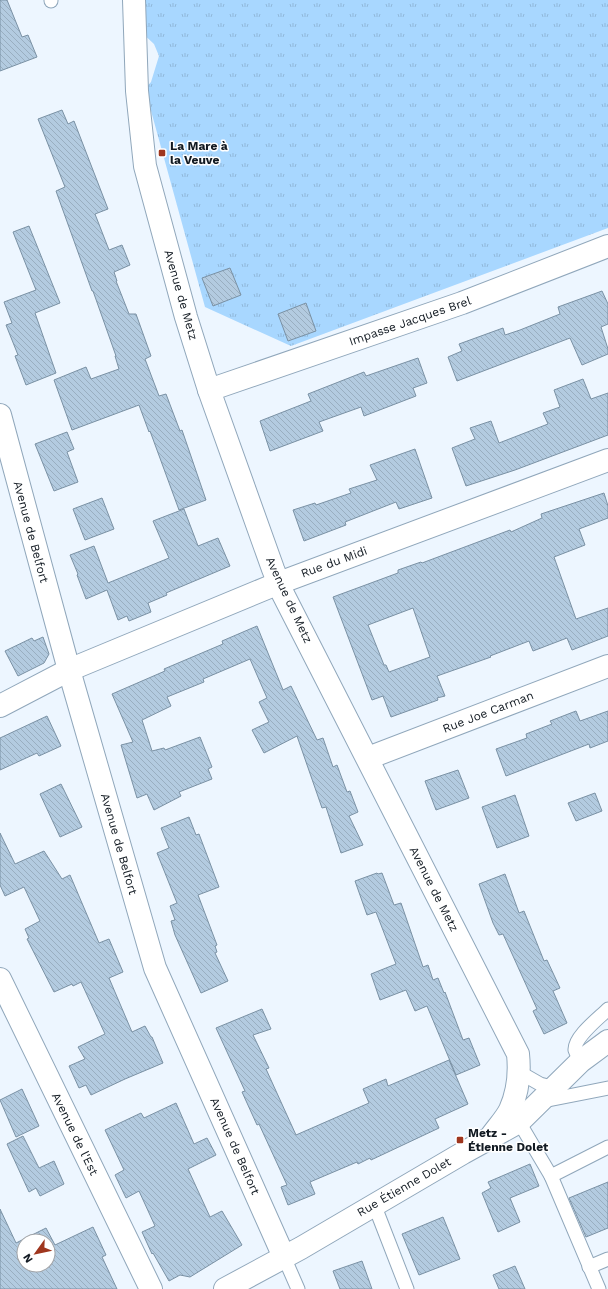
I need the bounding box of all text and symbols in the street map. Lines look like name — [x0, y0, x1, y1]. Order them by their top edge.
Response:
place label: La Mare à la Veuve — [170, 139, 228, 167]
marker: La Mare à la Veuve — [157, 148, 167, 158]
street label: Avenue de Metz — [161, 248, 201, 342]
street label: Impasse Jacques Brel — [347, 293, 473, 348]
street label: Avenue de Belfort — [11, 480, 51, 584]
street label: Rue du Midi — [299, 544, 369, 580]
street label: Avenue de Metz — [263, 555, 315, 645]
street label: Rue Joe Carman — [440, 688, 536, 736]
street label: Avenue de Belfort — [98, 792, 140, 896]
street label: Avenue de Metz — [407, 844, 461, 934]
street label: Avenue de l'Est — [49, 1090, 101, 1178]
street label: Avenue de Belfort — [207, 1095, 263, 1197]
place label: Metz - Étienne Dolet — [468, 1126, 549, 1154]
marker: Metz - Étienne Dolet — [455, 1135, 465, 1145]
street label: Rue Étienne Dolet — [355, 1154, 453, 1220]
north arrow — [16, 1233, 56, 1273]
text: N — [20, 1251, 36, 1265]

